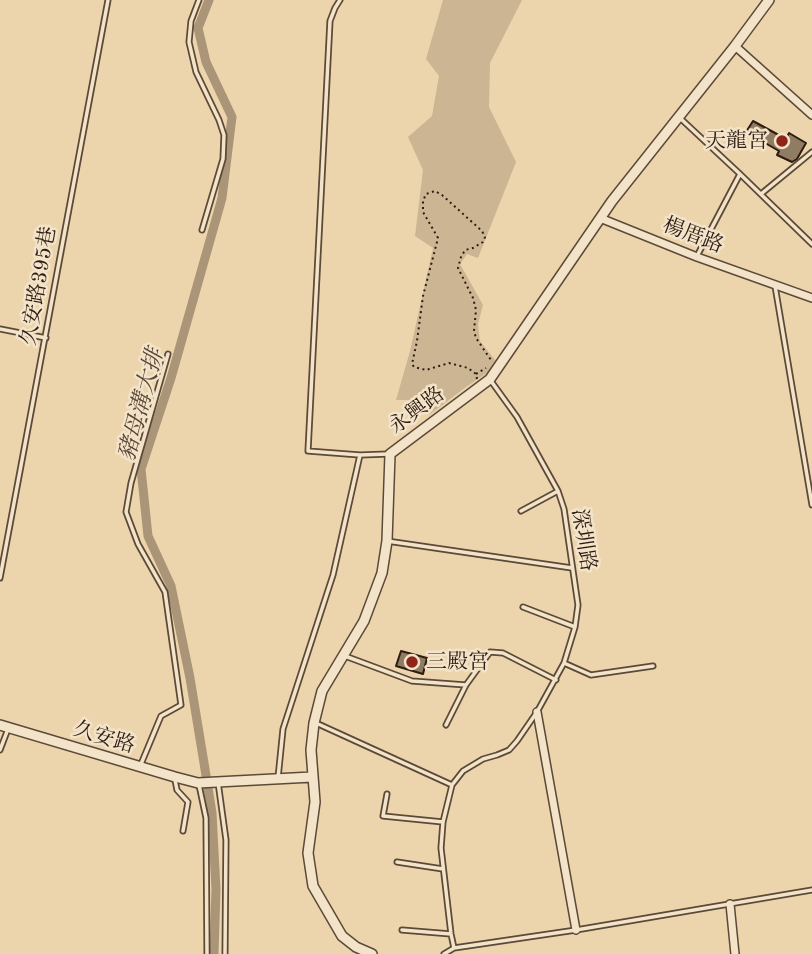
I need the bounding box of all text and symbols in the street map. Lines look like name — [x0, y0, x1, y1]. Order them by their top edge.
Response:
place label: 天龍宮 — [705, 128, 768, 154]
marker: 天龍宮 — [774, 133, 790, 149]
street label: 楊厝路 — [659, 213, 727, 259]
street label: 久安路395巷 — [16, 224, 62, 348]
water label: 豬母溝大排 — [114, 346, 170, 464]
street label: 永興路 — [384, 382, 450, 440]
street label: 深圳路 — [566, 507, 600, 573]
place label: 三殿宮 — [426, 649, 489, 675]
marker: 三殿宮 — [404, 654, 420, 670]
street label: 久安路 — [70, 717, 138, 759]

